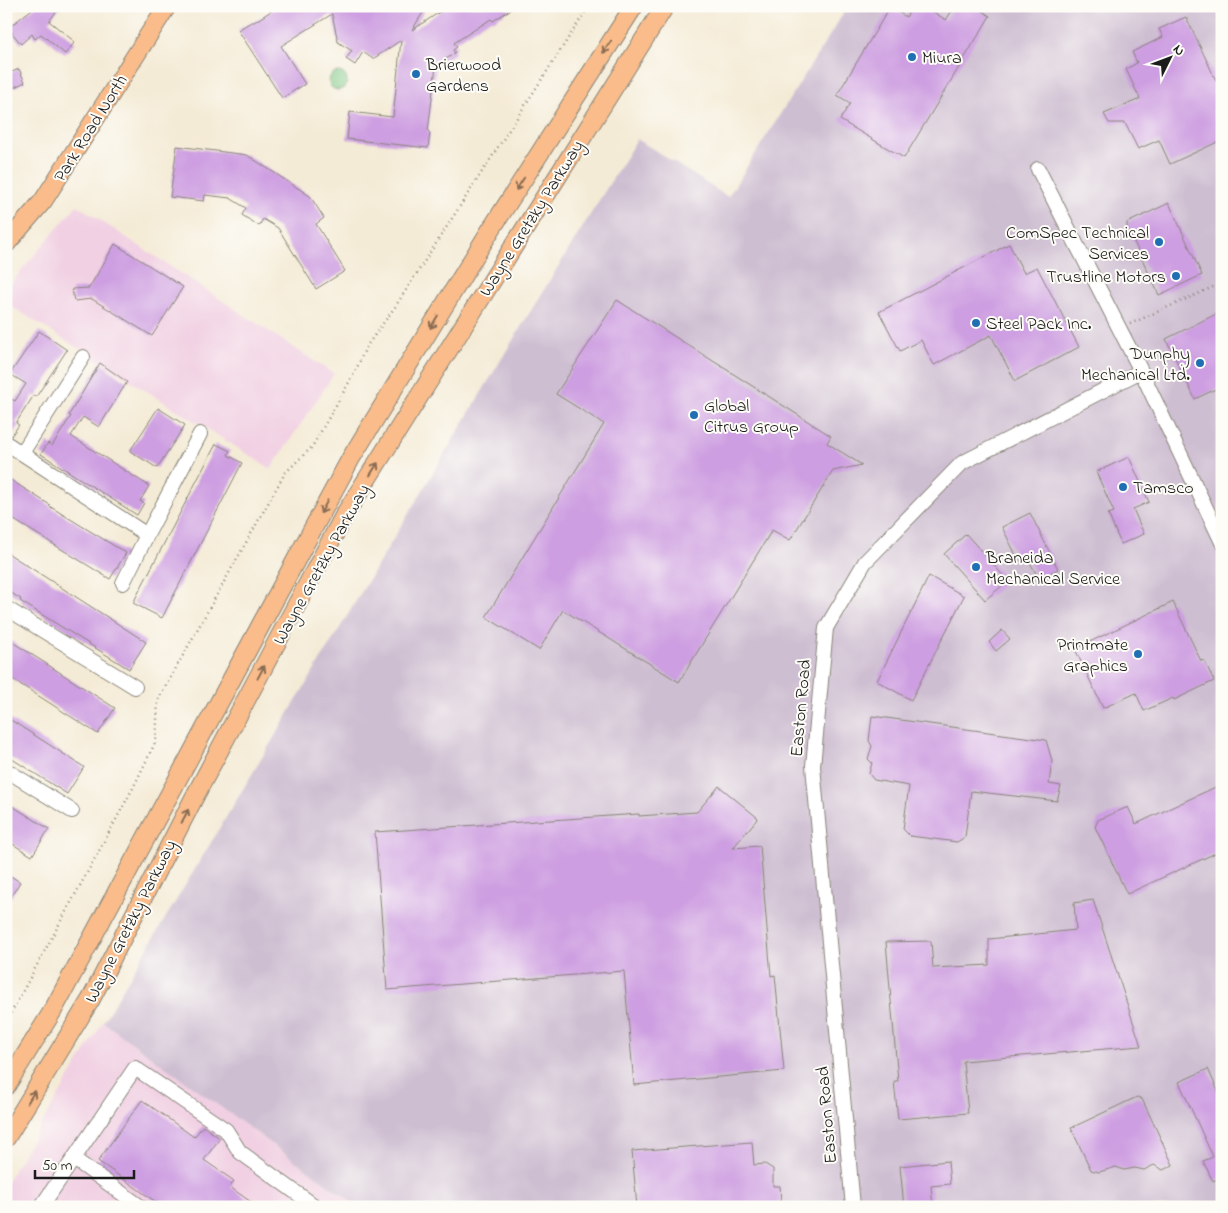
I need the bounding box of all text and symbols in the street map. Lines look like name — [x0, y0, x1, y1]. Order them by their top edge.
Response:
north arrow — [1146, 32, 1196, 82]
one-way arrow — [602, 40, 612, 54]
text: N — [1168, 40, 1190, 61]
place label: Miura — [922, 46, 962, 72]
marker: Miura — [906, 51, 918, 63]
place label: Brierwood Gardens — [425, 53, 501, 100]
marker: Brierwood Gardens — [410, 68, 422, 80]
street label: Park Road North — [48, 70, 135, 188]
street label: Wayne Gretzky Parkway — [474, 136, 591, 302]
one-way arrow — [514, 177, 525, 191]
place label: ComSpec Technical Services — [1006, 221, 1149, 268]
marker: ComSpec Technical Services — [1153, 236, 1165, 248]
place label: Trustline Motors — [1047, 265, 1166, 291]
marker: Trustline Motors — [1170, 270, 1182, 282]
place label: Steel Pack Inc. — [986, 312, 1092, 338]
one-way arrow — [428, 315, 439, 329]
marker: Steel Pack Inc. — [970, 317, 982, 329]
place label: Dunphy Mechanical Ltd. — [1081, 342, 1190, 389]
marker: Dunphy Mechanical Ltd. — [1194, 357, 1206, 369]
place label: Global Citrus Group — [704, 394, 799, 441]
marker: Global Citrus Group — [688, 409, 700, 421]
one-way arrow — [369, 463, 379, 477]
place label: Tamsco — [1133, 476, 1194, 502]
street label: Wayne Gretzky Parkway — [268, 480, 378, 650]
marker: Tamsco — [1117, 481, 1129, 493]
one-way arrow — [319, 499, 328, 514]
place label: Braneida Mechanical Service — [985, 546, 1121, 593]
marker: Braneida Mechanical Service — [970, 561, 982, 573]
place label: Printmate Graphics — [1057, 633, 1129, 680]
marker: Printmate Graphics — [1132, 648, 1144, 660]
street label: Easton Road — [785, 658, 819, 758]
one-way arrow — [256, 665, 266, 680]
one-way arrow — [181, 809, 190, 824]
street label: Wayne Gretzky Parkway — [79, 836, 184, 1008]
street label: Easton Road — [811, 1065, 845, 1165]
one-way arrow — [27, 1090, 37, 1104]
scale bar — [35, 1148, 134, 1180]
text: 50 m — [42, 1155, 73, 1177]

